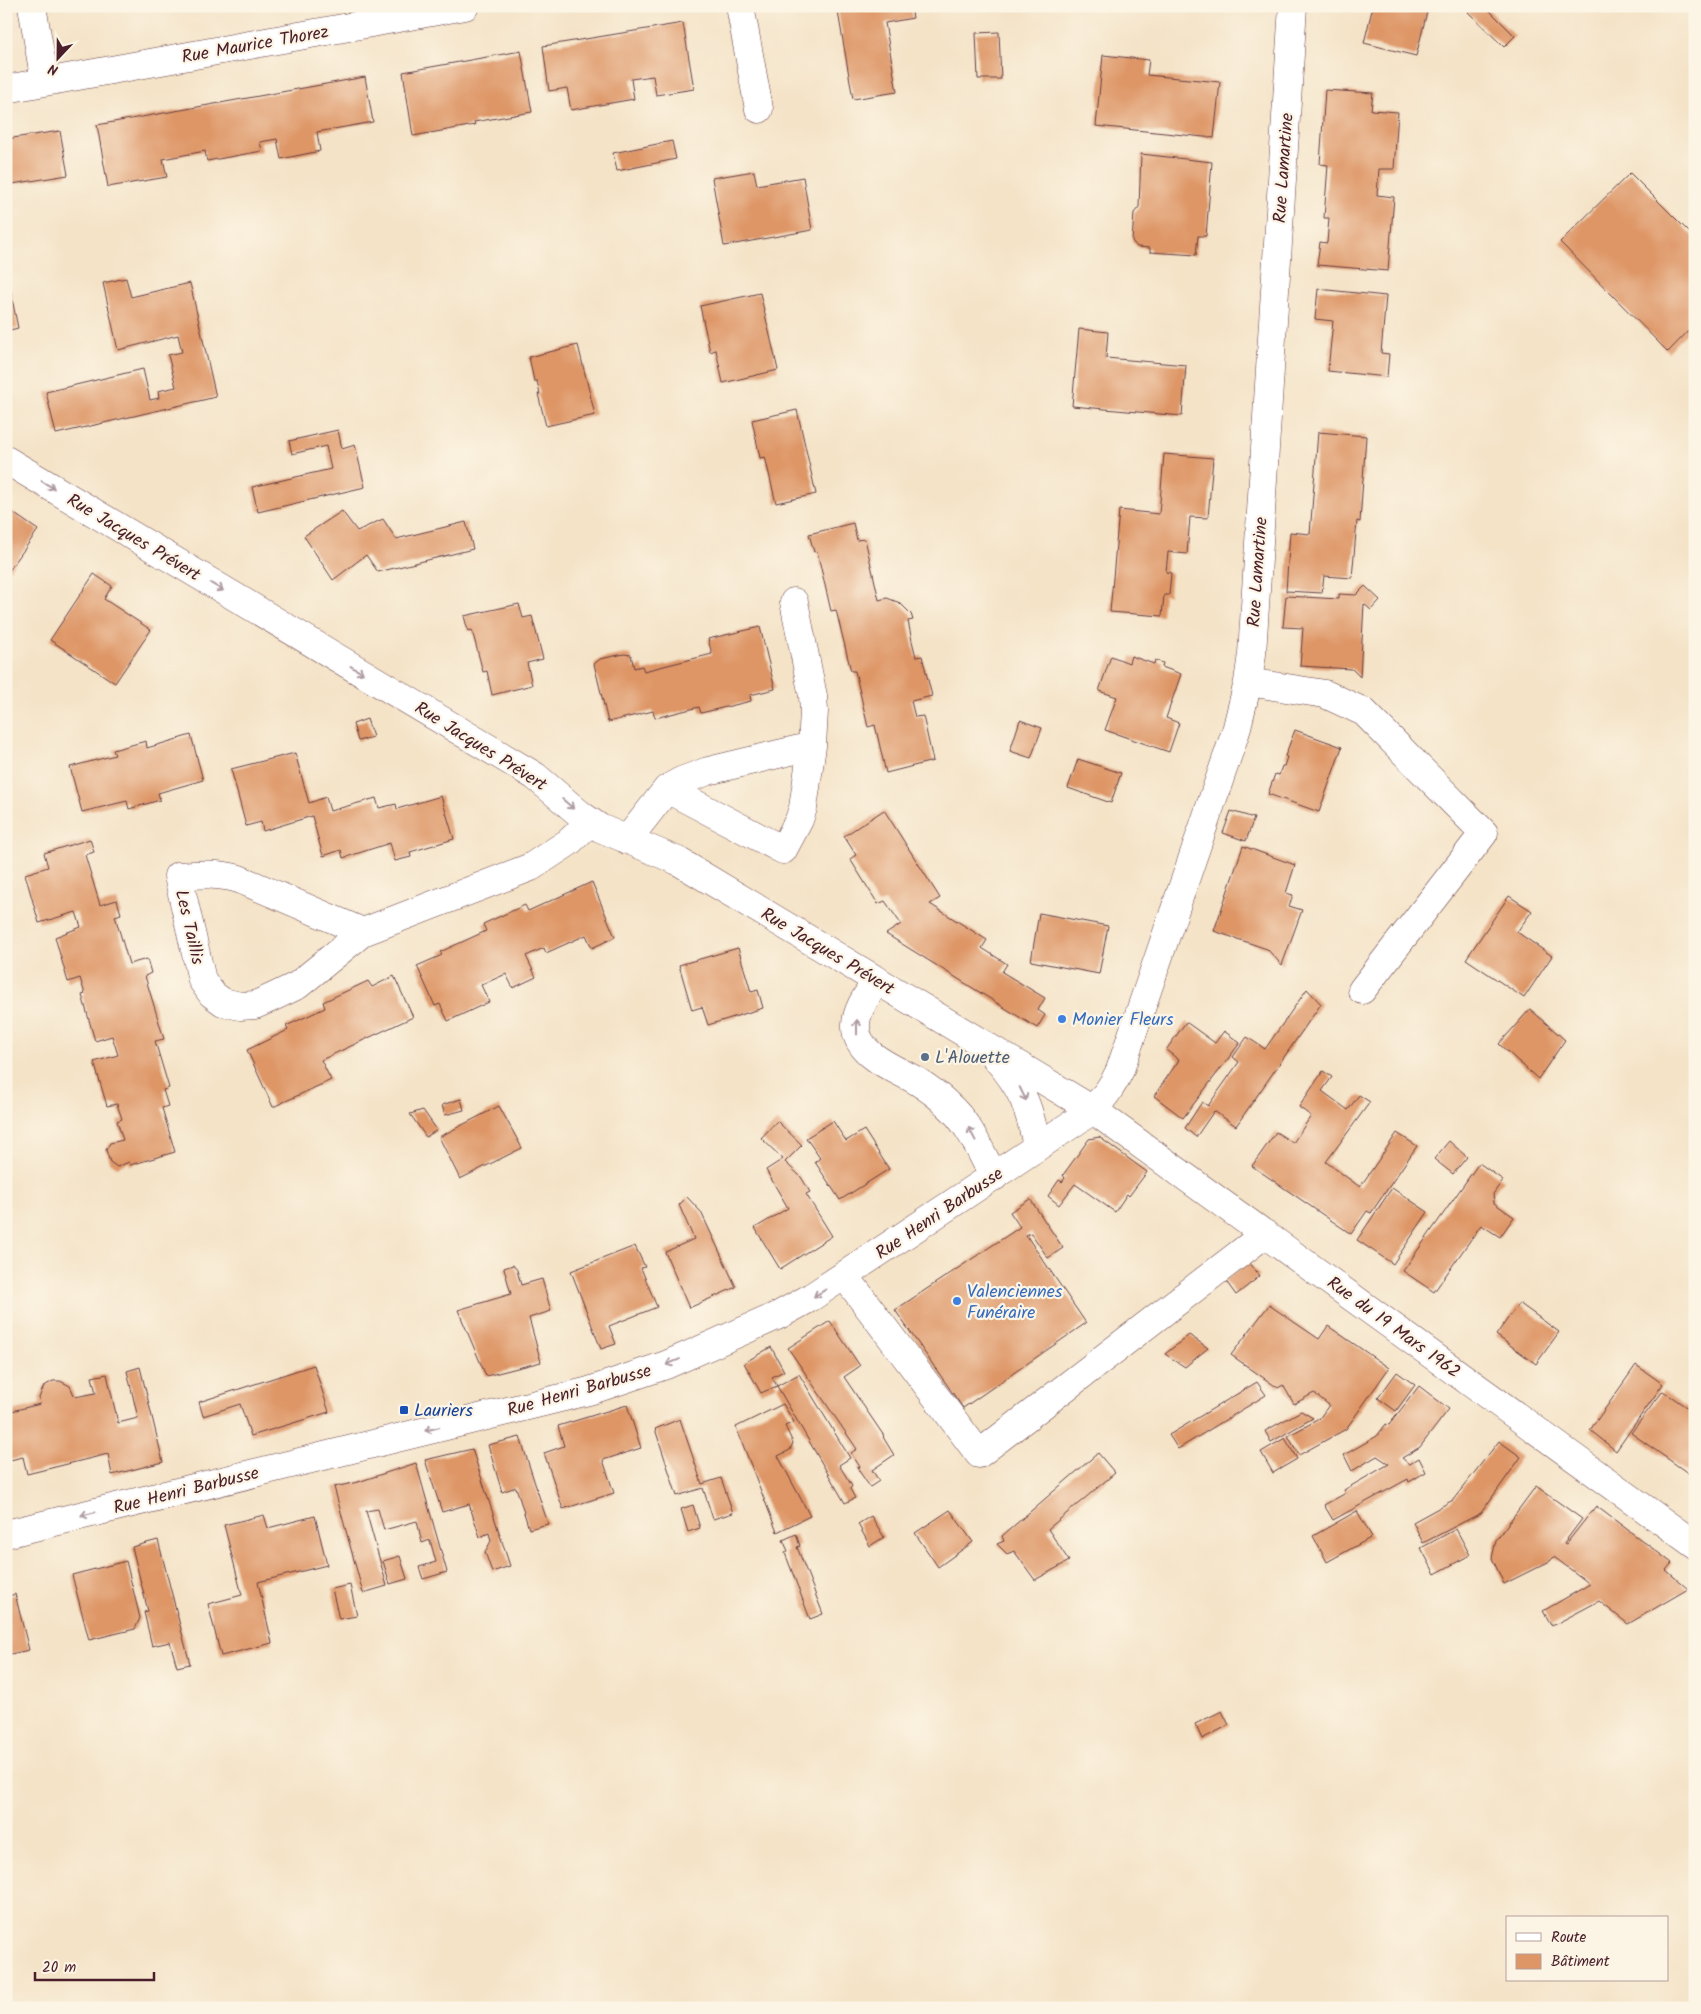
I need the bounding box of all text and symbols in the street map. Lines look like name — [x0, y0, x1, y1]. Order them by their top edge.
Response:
street label: Rue Maurice Thorez — [179, 18, 331, 73]
north arrow — [32, 32, 82, 82]
text: N — [45, 57, 62, 81]
street label: Rue Lamartine — [1266, 112, 1303, 224]
one-way arrow — [41, 481, 55, 491]
street label: Rue Jacques Prévert — [61, 487, 207, 590]
street label: Rue Lamartine — [1240, 516, 1277, 628]
one-way arrow — [210, 582, 224, 592]
one-way arrow — [349, 666, 363, 676]
street label: Rue Jacques Prévert — [408, 695, 553, 800]
one-way arrow — [561, 798, 574, 809]
street label: Les Taillis — [166, 887, 211, 968]
street label: Rue Jacques Prévert — [755, 901, 901, 1004]
place label: Monier Fleurs — [1072, 1006, 1174, 1035]
marker: Monier Fleurs — [1056, 1013, 1068, 1025]
one-way arrow — [853, 1019, 862, 1035]
place label: L'Alouette — [935, 1044, 1010, 1073]
marker: L'Alouette — [919, 1051, 931, 1063]
one-way arrow — [1018, 1086, 1028, 1101]
one-way arrow — [967, 1127, 976, 1142]
street label: Rue Henri Barbusse — [870, 1161, 1010, 1268]
street label: Rue du 19 Mars 1962 — [1320, 1270, 1466, 1387]
place label: Valenciennes Funéraire — [967, 1278, 1063, 1328]
one-way arrow — [813, 1288, 827, 1298]
marker: Valenciennes Funéraire — [951, 1295, 963, 1307]
street label: Rue Henri Barbusse — [504, 1357, 655, 1426]
one-way arrow — [666, 1358, 681, 1368]
place label: Lauriers — [414, 1397, 473, 1426]
marker: Lauriers — [398, 1404, 410, 1416]
one-way arrow — [425, 1425, 441, 1434]
street label: Rue Henri Barbusse — [111, 1459, 262, 1524]
one-way arrow — [80, 1510, 96, 1519]
legend — [1506, 1916, 1668, 1982]
text: Route — [1551, 1926, 1587, 1950]
scale bar — [35, 1949, 154, 1981]
text: Bâtiment — [1551, 1950, 1610, 1974]
text: 20 m — [42, 1956, 76, 1980]

